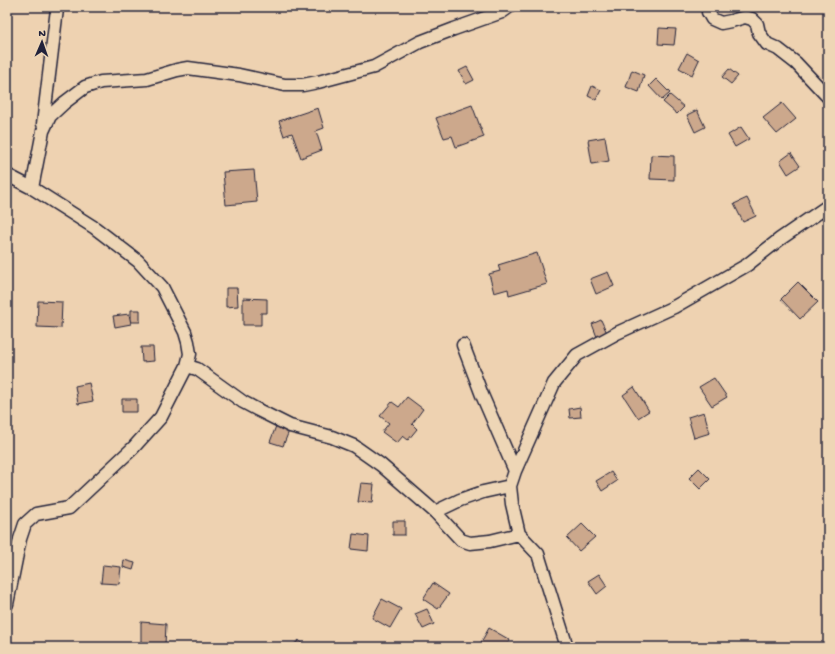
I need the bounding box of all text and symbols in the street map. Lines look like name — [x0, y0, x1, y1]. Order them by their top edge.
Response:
north arrow — [22, 22, 62, 62]
text: N — [38, 28, 46, 40]

